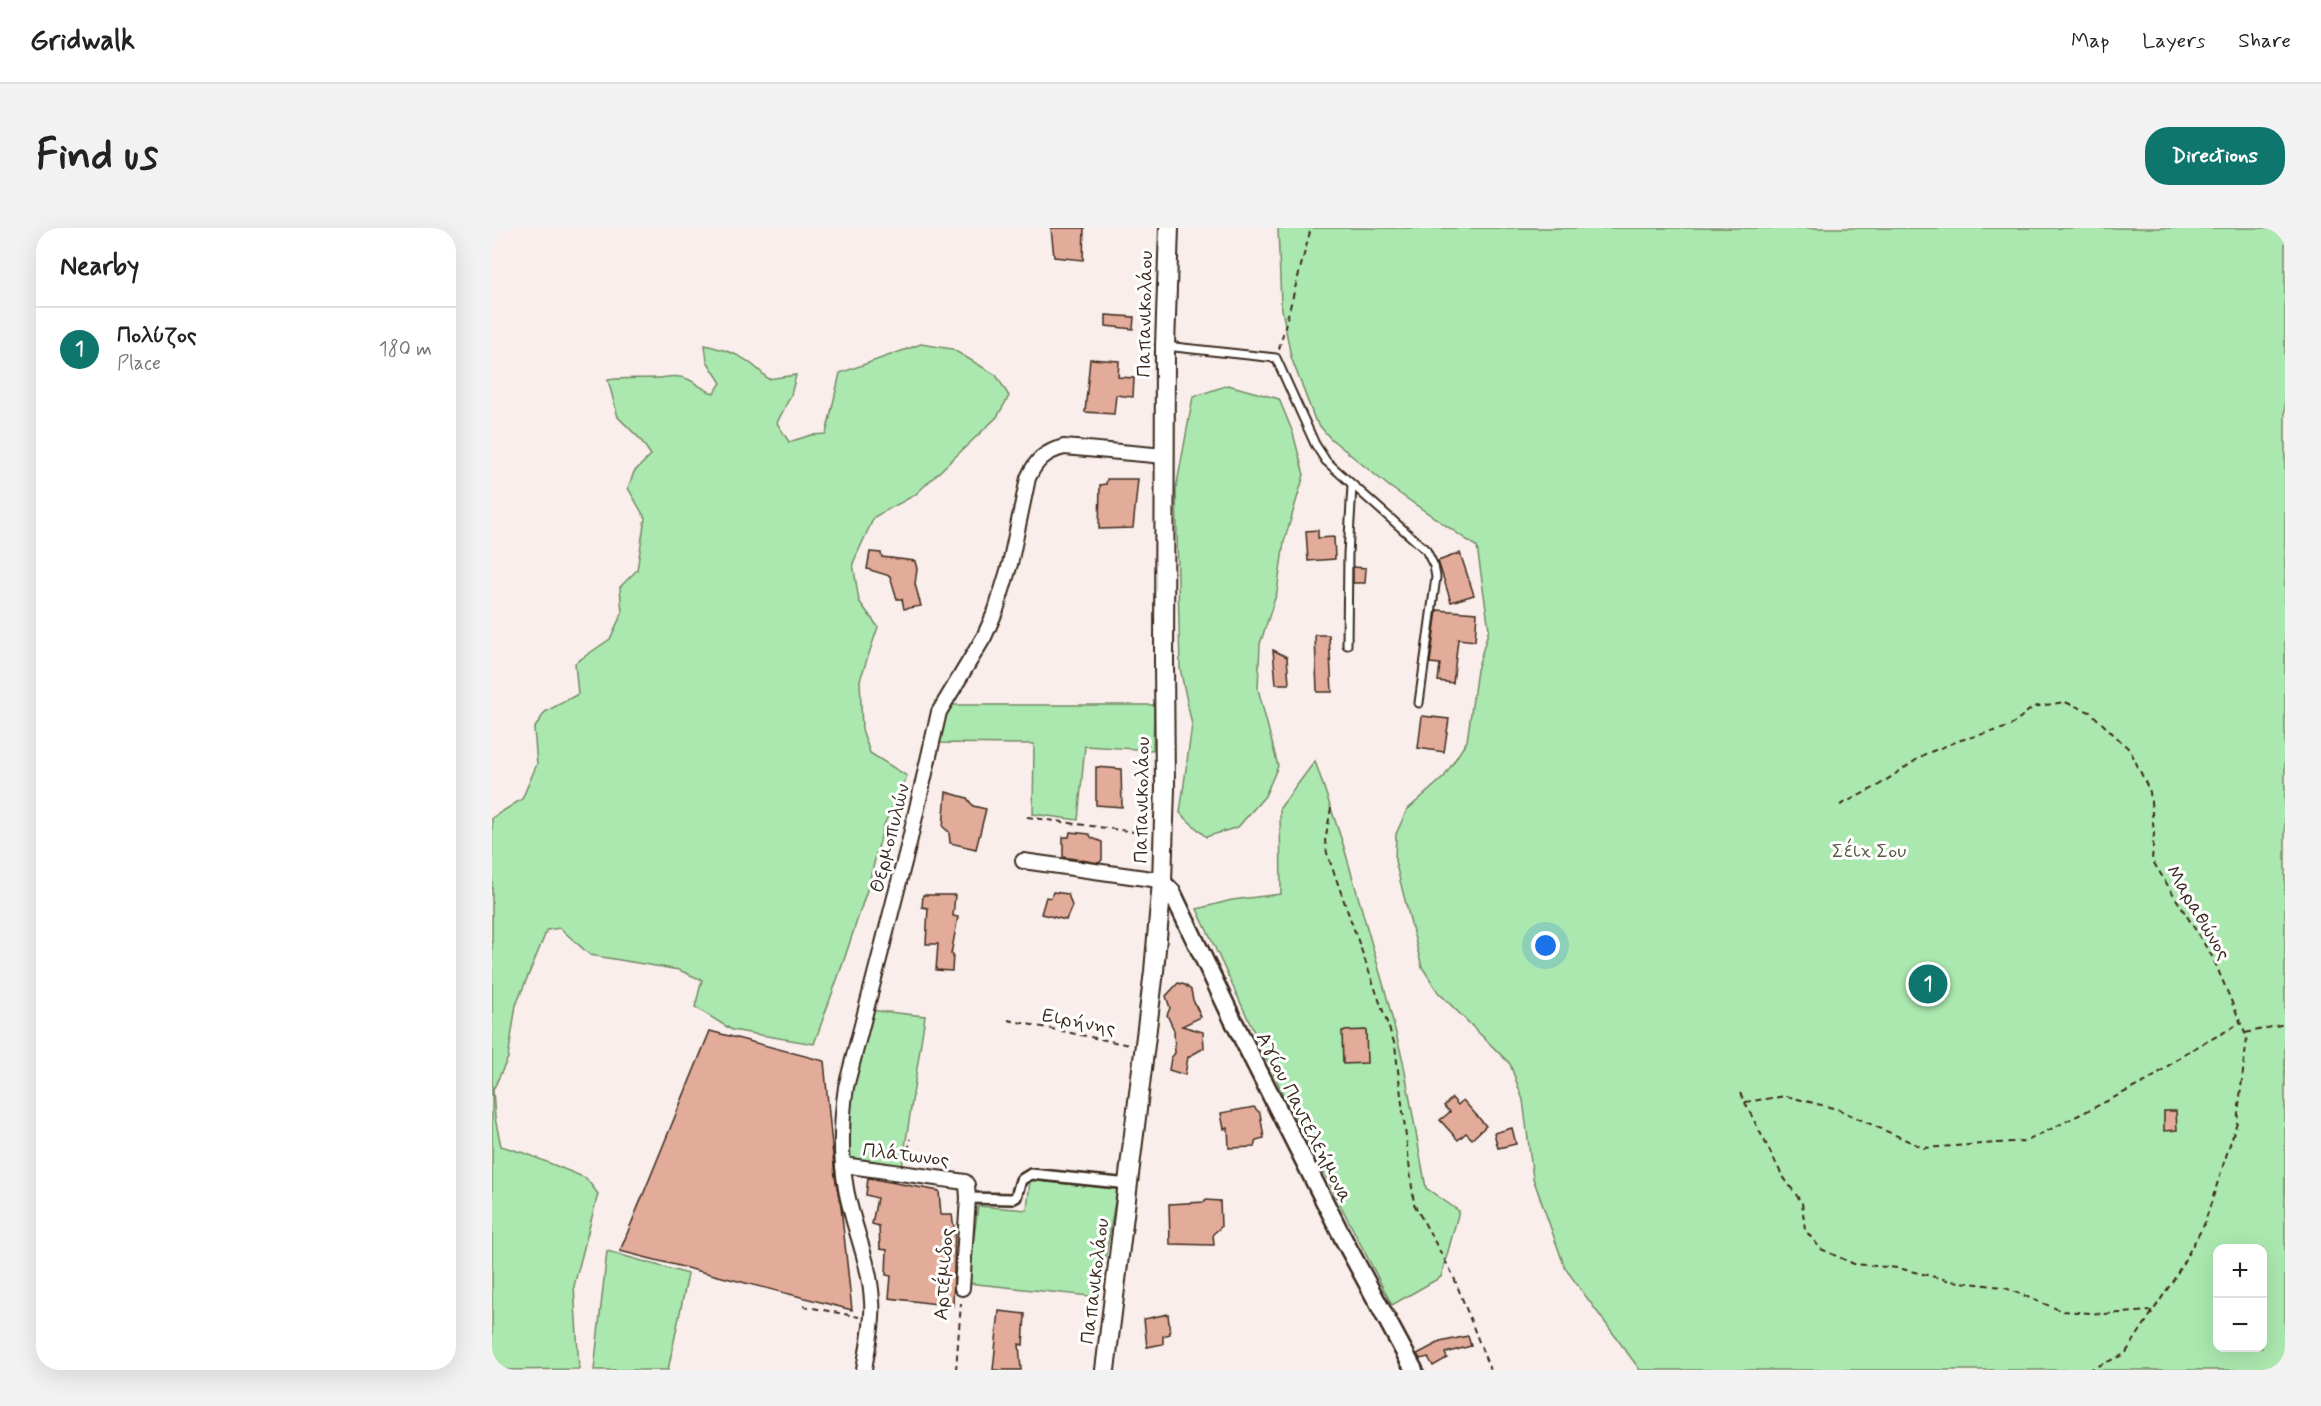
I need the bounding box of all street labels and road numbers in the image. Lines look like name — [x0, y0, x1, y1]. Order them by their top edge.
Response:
street label: Παπανικολάου — [1131, 250, 1160, 378]
street label: Παπανικολάου — [1128, 736, 1157, 864]
street label: Θερμοπυλών — [864, 781, 917, 896]
street label: Μαραθώνος — [2159, 860, 2237, 966]
street label: Ειρήνης — [1040, 1002, 1118, 1043]
street label: Αγίου Παντελεήμονα — [1249, 1028, 1359, 1208]
street label: Πλάτωνος — [861, 1137, 951, 1174]
street label: Παπανικολάου — [1074, 1217, 1117, 1346]
street label: Αρτέμιδος — [928, 1227, 961, 1321]

